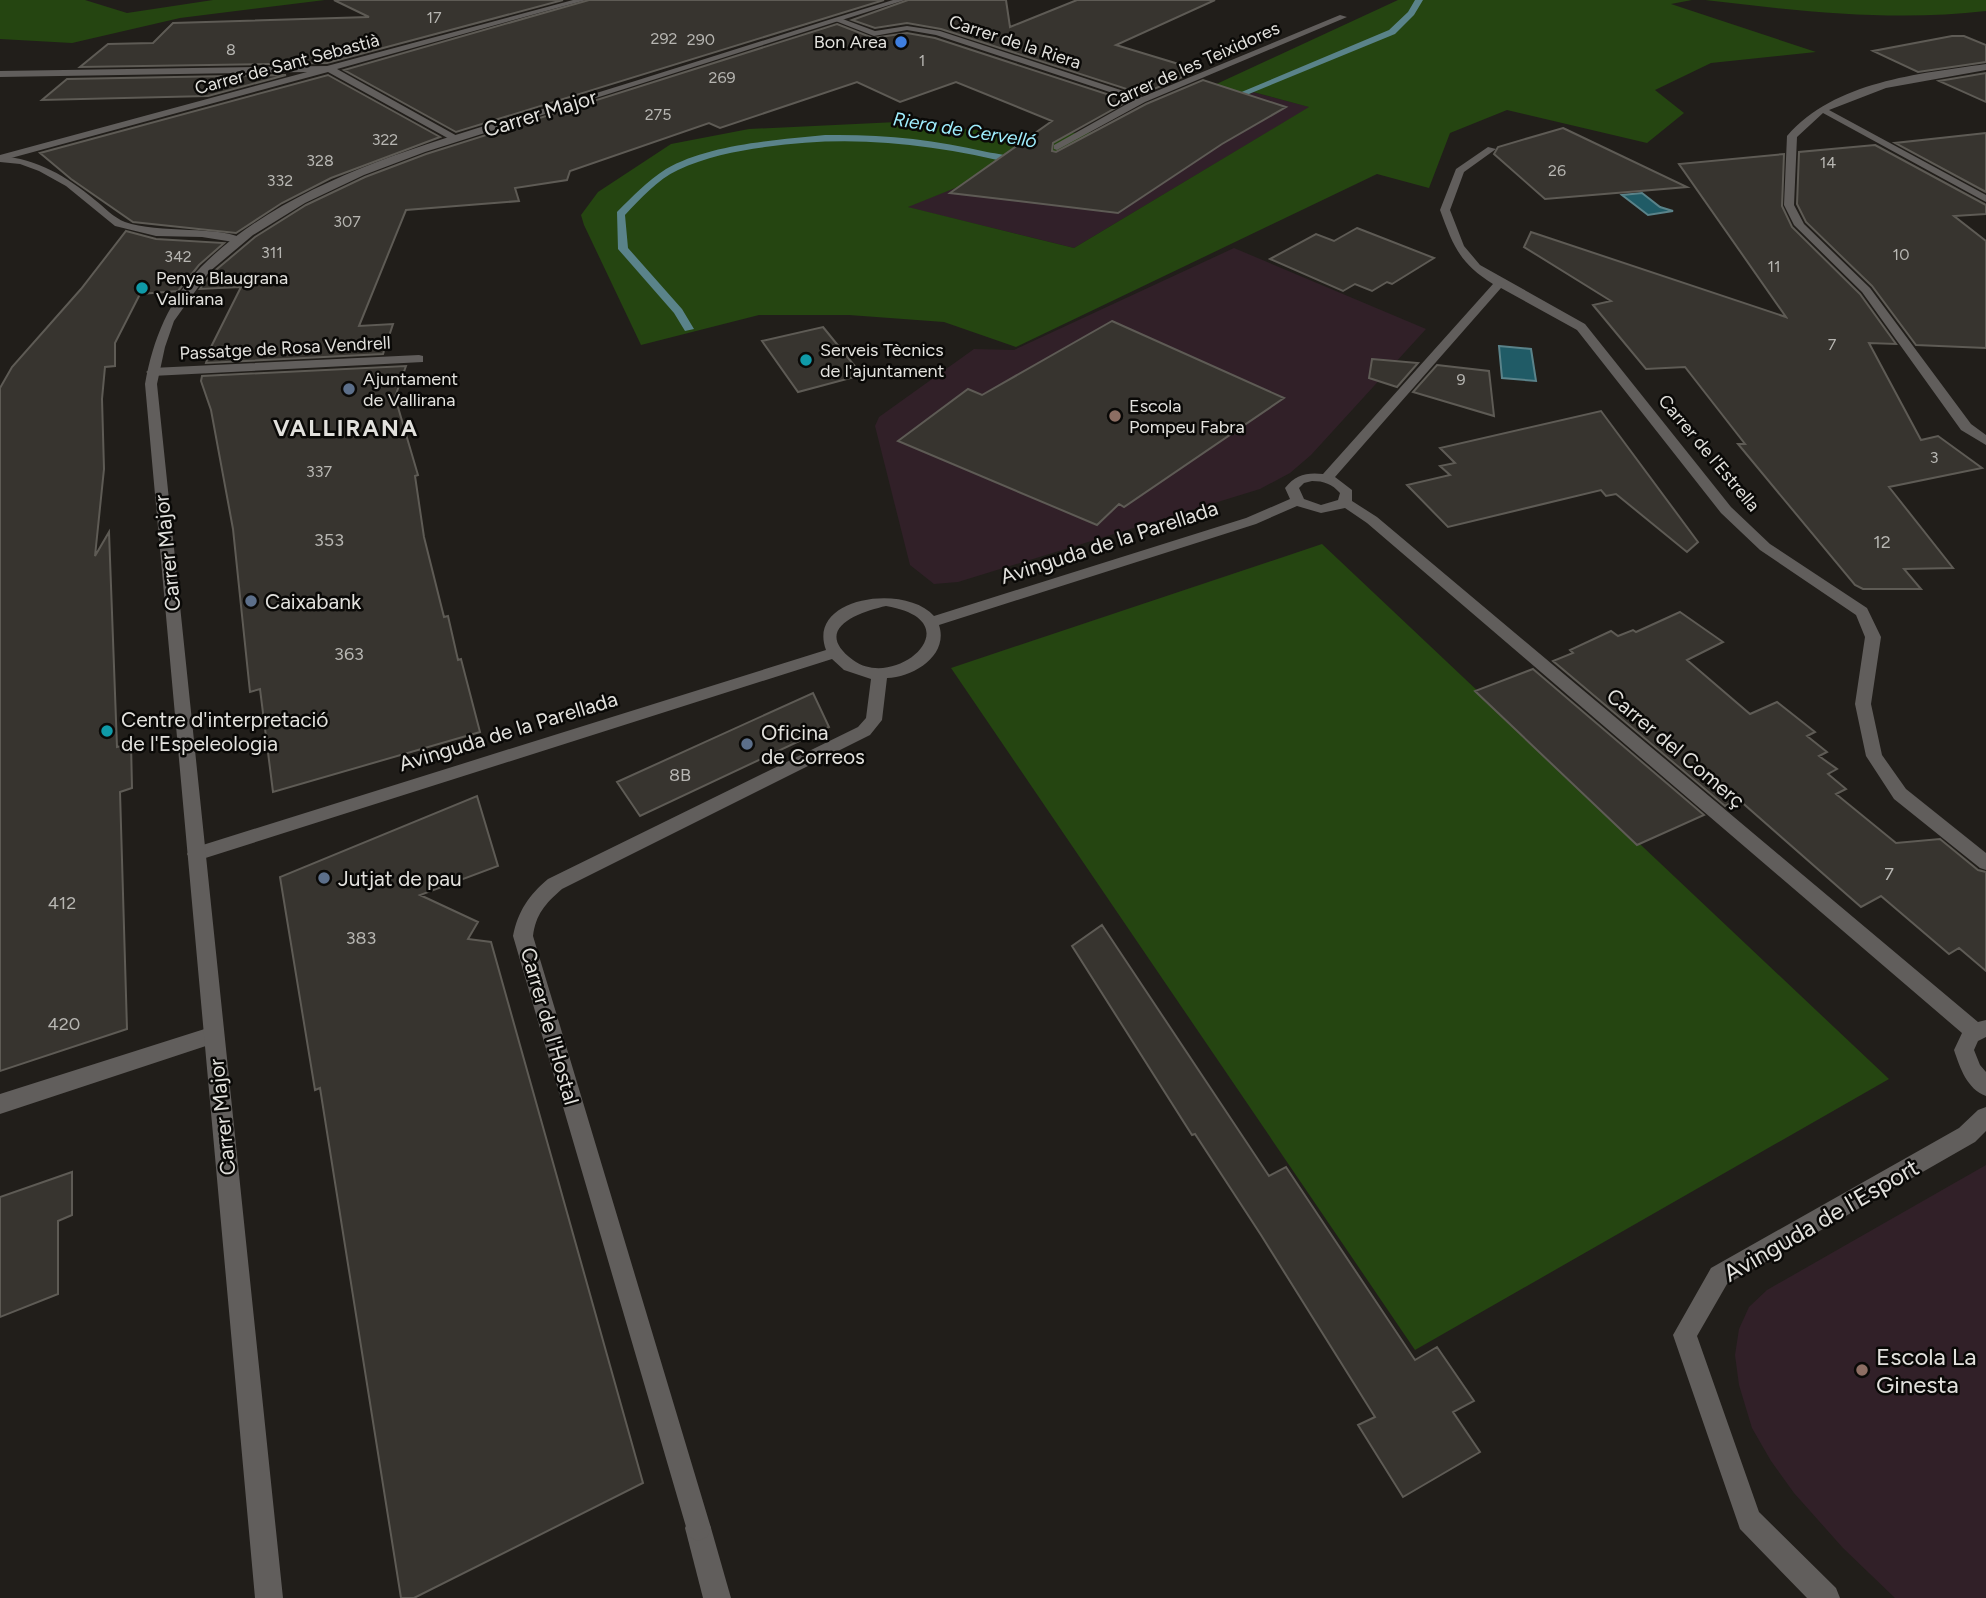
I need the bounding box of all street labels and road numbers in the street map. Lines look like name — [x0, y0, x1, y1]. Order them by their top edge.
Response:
street label: Carrer de la Riera — [946, 10, 1084, 74]
street label: Carrer de les Teixidores — [1103, 17, 1283, 113]
street label: Carrer de Sant Sebastià — [192, 29, 382, 99]
street label: Carrer Major — [480, 84, 600, 142]
street label: Passatge de Rosa Vendrell — [179, 331, 391, 365]
street label: Carrer de l'Estrella — [1654, 390, 1764, 516]
street label: Carrer Major — [148, 493, 186, 613]
street label: Avinguda de la Parellada — [997, 495, 1221, 589]
street label: Carrer del Comerç — [1602, 683, 1750, 813]
street label: Avinguda de la Parellada — [396, 686, 620, 776]
street label: Carrer de l'Hostal — [516, 944, 584, 1108]
street label: Carrer Major — [203, 1057, 241, 1177]
street label: Avinguda de l'Esport — [1718, 1152, 1924, 1288]

